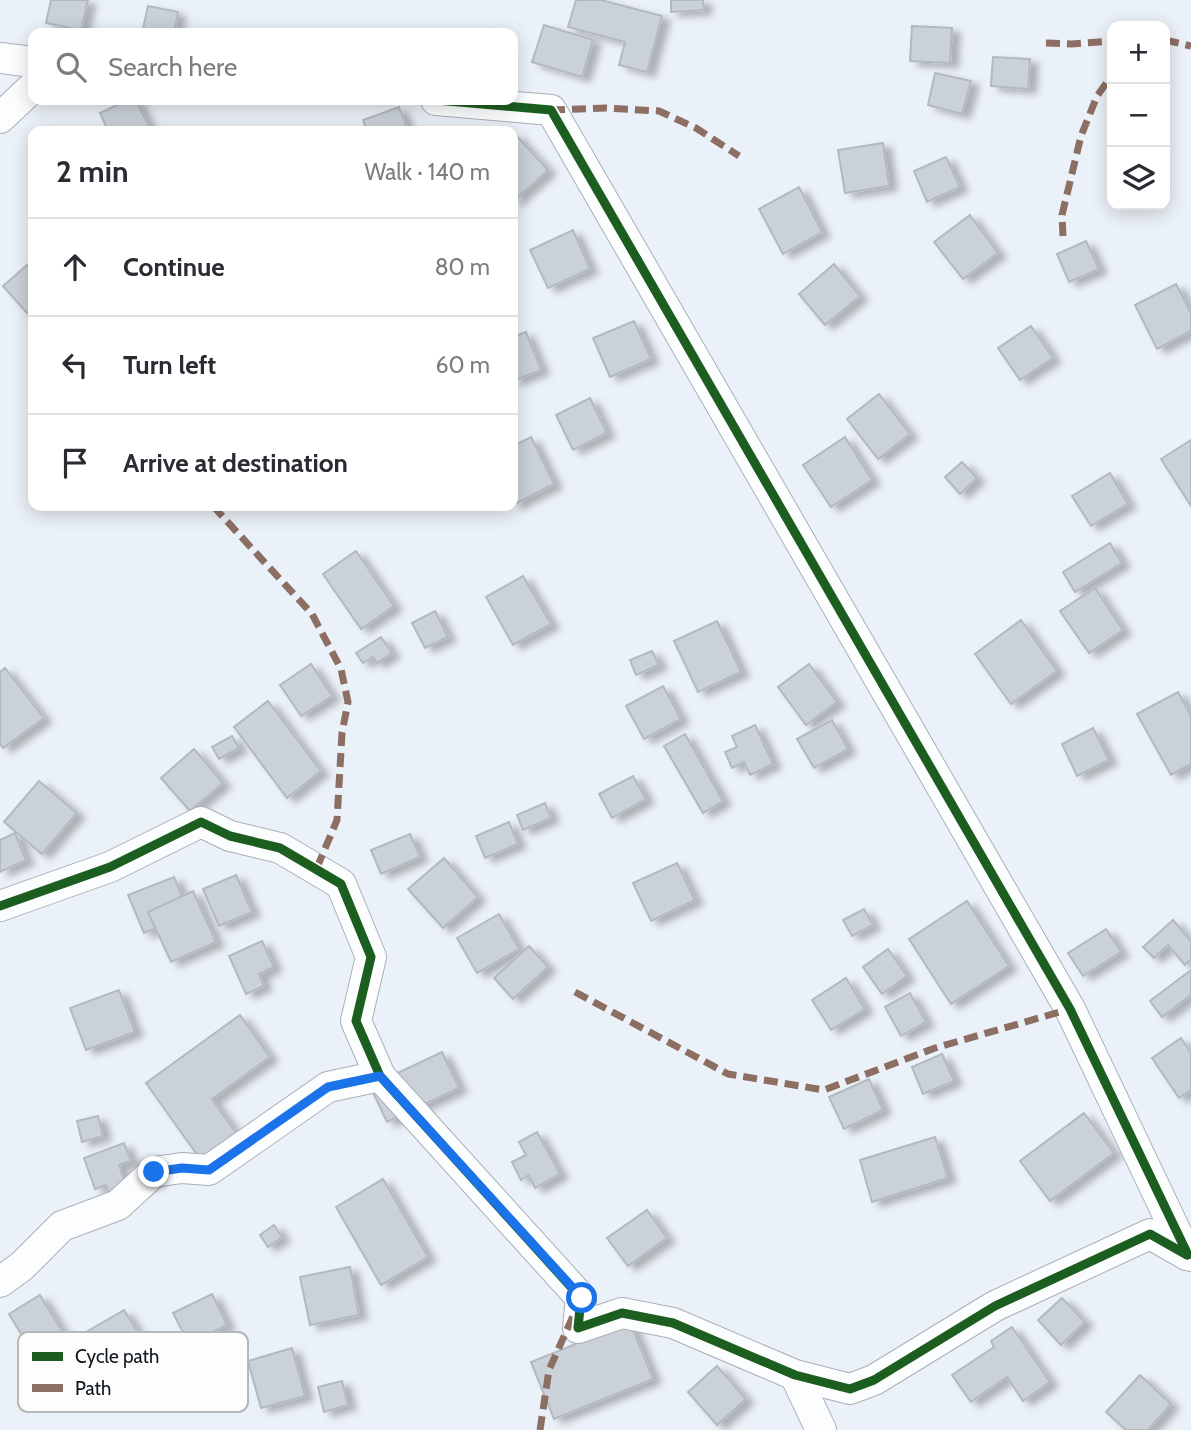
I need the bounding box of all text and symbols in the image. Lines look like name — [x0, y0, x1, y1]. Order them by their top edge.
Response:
map controls — [1107, 21, 1170, 210]
button: + — [1107, 21, 1170, 84]
search box — [28, 28, 518, 105]
icon: search — [52, 48, 90, 86]
text: Search here — [108, 51, 237, 83]
button: − — [1107, 84, 1170, 147]
button: layers — [1107, 147, 1170, 210]
text: 2 min — [56, 153, 128, 190]
text: Walk · 140 m — [364, 158, 490, 186]
icon: ahead — [56, 248, 94, 286]
text: Continue — [123, 251, 225, 283]
text: 80 m — [435, 253, 490, 281]
icon: left — [56, 346, 94, 384]
text: Turn left — [123, 349, 216, 381]
text: 60 m — [436, 351, 490, 379]
icon: arrive — [56, 444, 94, 482]
text: Arrive at destination — [123, 447, 348, 479]
route end — [138, 1156, 169, 1187]
route start — [566, 1282, 597, 1313]
legend — [18, 1332, 248, 1412]
text: Cycle path — [75, 1345, 159, 1368]
text: Path — [75, 1377, 111, 1400]

